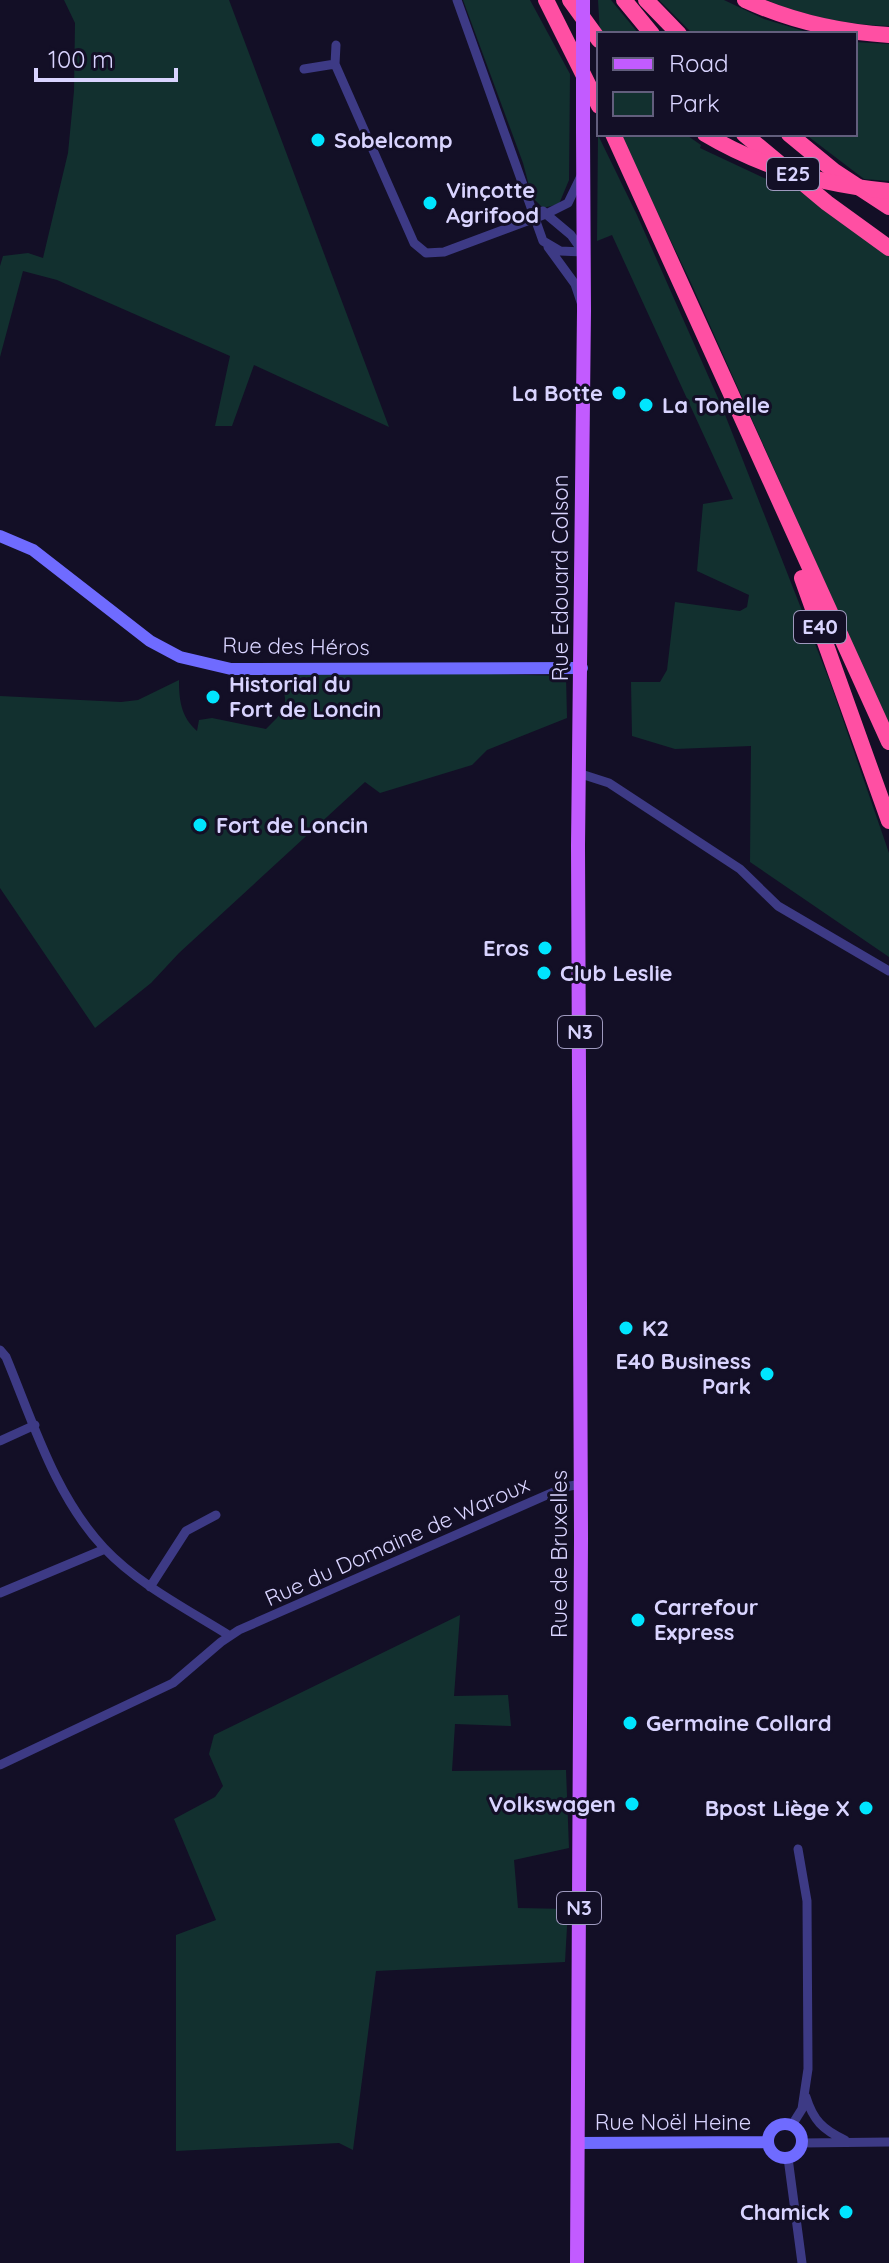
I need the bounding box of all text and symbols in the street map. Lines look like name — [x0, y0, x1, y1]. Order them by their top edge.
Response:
scale bar — [36, 32, 176, 82]
legend — [597, 32, 857, 136]
text: 100 m — [48, 44, 114, 74]
text: Road — [669, 48, 729, 78]
text: Park — [669, 88, 720, 118]
place label: Sobelcomp — [334, 126, 453, 154]
marker: Sobelcomp — [309, 131, 327, 149]
road number: E25 — [767, 158, 819, 190]
place label: Vinçotte Agrifood — [446, 176, 539, 229]
marker: Vinçotte Agrifood — [421, 194, 439, 212]
place label: La Botte — [512, 379, 603, 407]
marker: La Botte — [610, 384, 628, 402]
place label: La Tonelle — [662, 391, 770, 419]
marker: La Tonelle — [637, 396, 655, 414]
street label: Rue Edouard Colson — [546, 475, 574, 681]
road number: E40 — [794, 611, 846, 643]
street label: Rue des Héros — [222, 631, 370, 661]
place label: Historial du Fort de Loncin — [229, 670, 381, 723]
marker: Historial du Fort de Loncin — [204, 688, 222, 706]
place label: Fort de Loncin — [216, 811, 368, 839]
marker: Fort de Loncin — [191, 816, 209, 834]
place label: Eros — [483, 934, 529, 962]
marker: Eros — [536, 939, 554, 957]
place label: Club Leslie — [560, 959, 673, 987]
marker: Club Leslie — [535, 964, 553, 982]
road number: N3 — [558, 1016, 602, 1048]
place label: K2 — [642, 1314, 669, 1342]
marker: K2 — [617, 1319, 635, 1337]
place label: E40 Business Park — [615, 1347, 751, 1400]
marker: E40 Business Park — [758, 1365, 776, 1383]
street label: Rue du Domaine de Waroux — [260, 1470, 534, 1612]
street label: Rue de Bruxelles — [545, 1470, 573, 1638]
place label: Carrefour Express — [654, 1593, 759, 1646]
marker: Carrefour Express — [629, 1611, 647, 1629]
place label: Germaine Collard — [646, 1709, 831, 1737]
marker: Germaine Collard — [621, 1714, 639, 1732]
place label: Volkswagen — [488, 1790, 616, 1818]
place label: Bpost Liège X — [705, 1794, 850, 1822]
marker: Volkswagen — [623, 1795, 641, 1813]
marker: Bpost Liège X — [857, 1799, 875, 1817]
road number: N3 — [557, 1892, 601, 1924]
street label: Rue Noël Heine — [595, 2108, 751, 2136]
place label: Chamick — [740, 2198, 830, 2226]
marker: Chamick — [837, 2203, 855, 2221]

